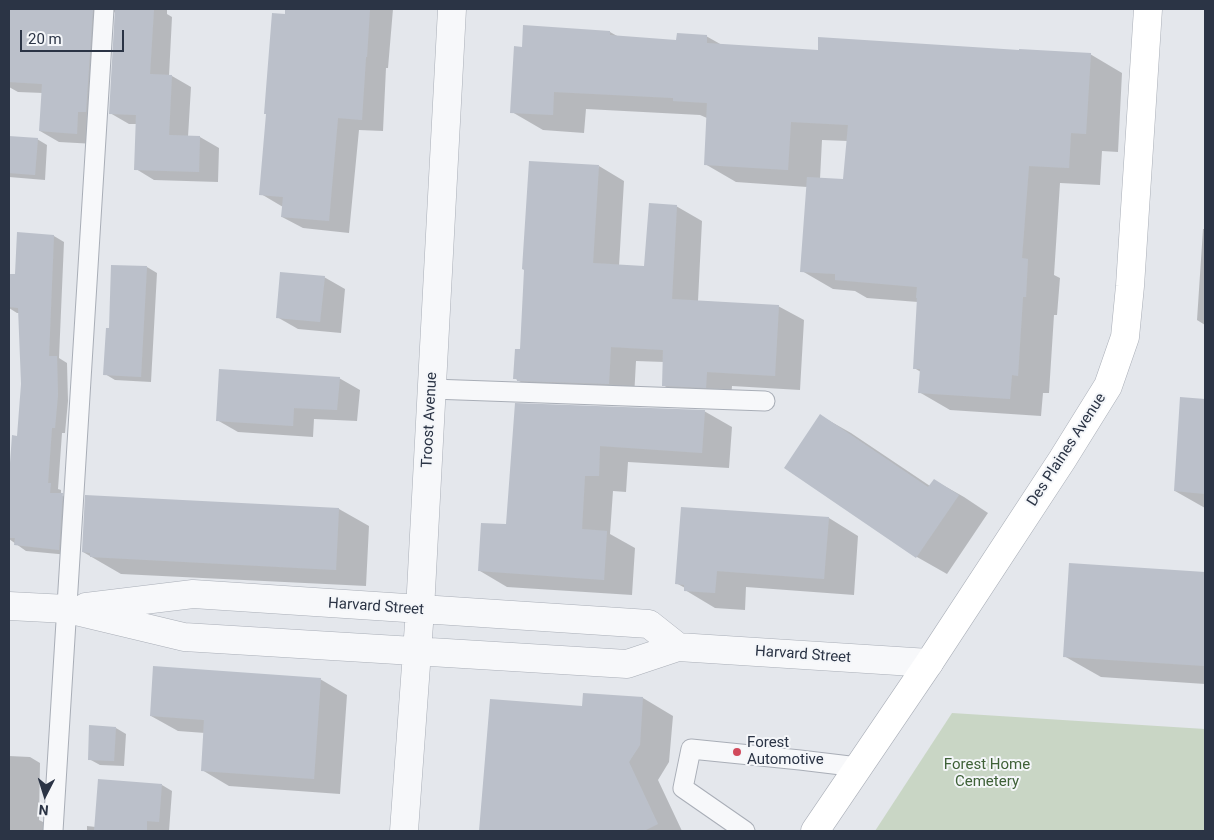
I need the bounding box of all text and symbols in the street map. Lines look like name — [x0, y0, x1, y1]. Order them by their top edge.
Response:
scale bar — [22, 20, 126, 52]
text: 20 m — [28, 30, 62, 48]
street label: Troost Avenue — [419, 372, 441, 468]
street label: Des Plaines Avenue — [1024, 390, 1110, 510]
street label: Harvard Street — [327, 595, 425, 619]
street label: Harvard Street — [754, 643, 852, 667]
place label: Forest Automotive — [747, 734, 824, 769]
marker: Forest Automotive — [731, 746, 743, 758]
park label: Forest Home Cemetery — [944, 756, 1030, 791]
north arrow — [20, 770, 70, 820]
text: N — [38, 802, 49, 818]

